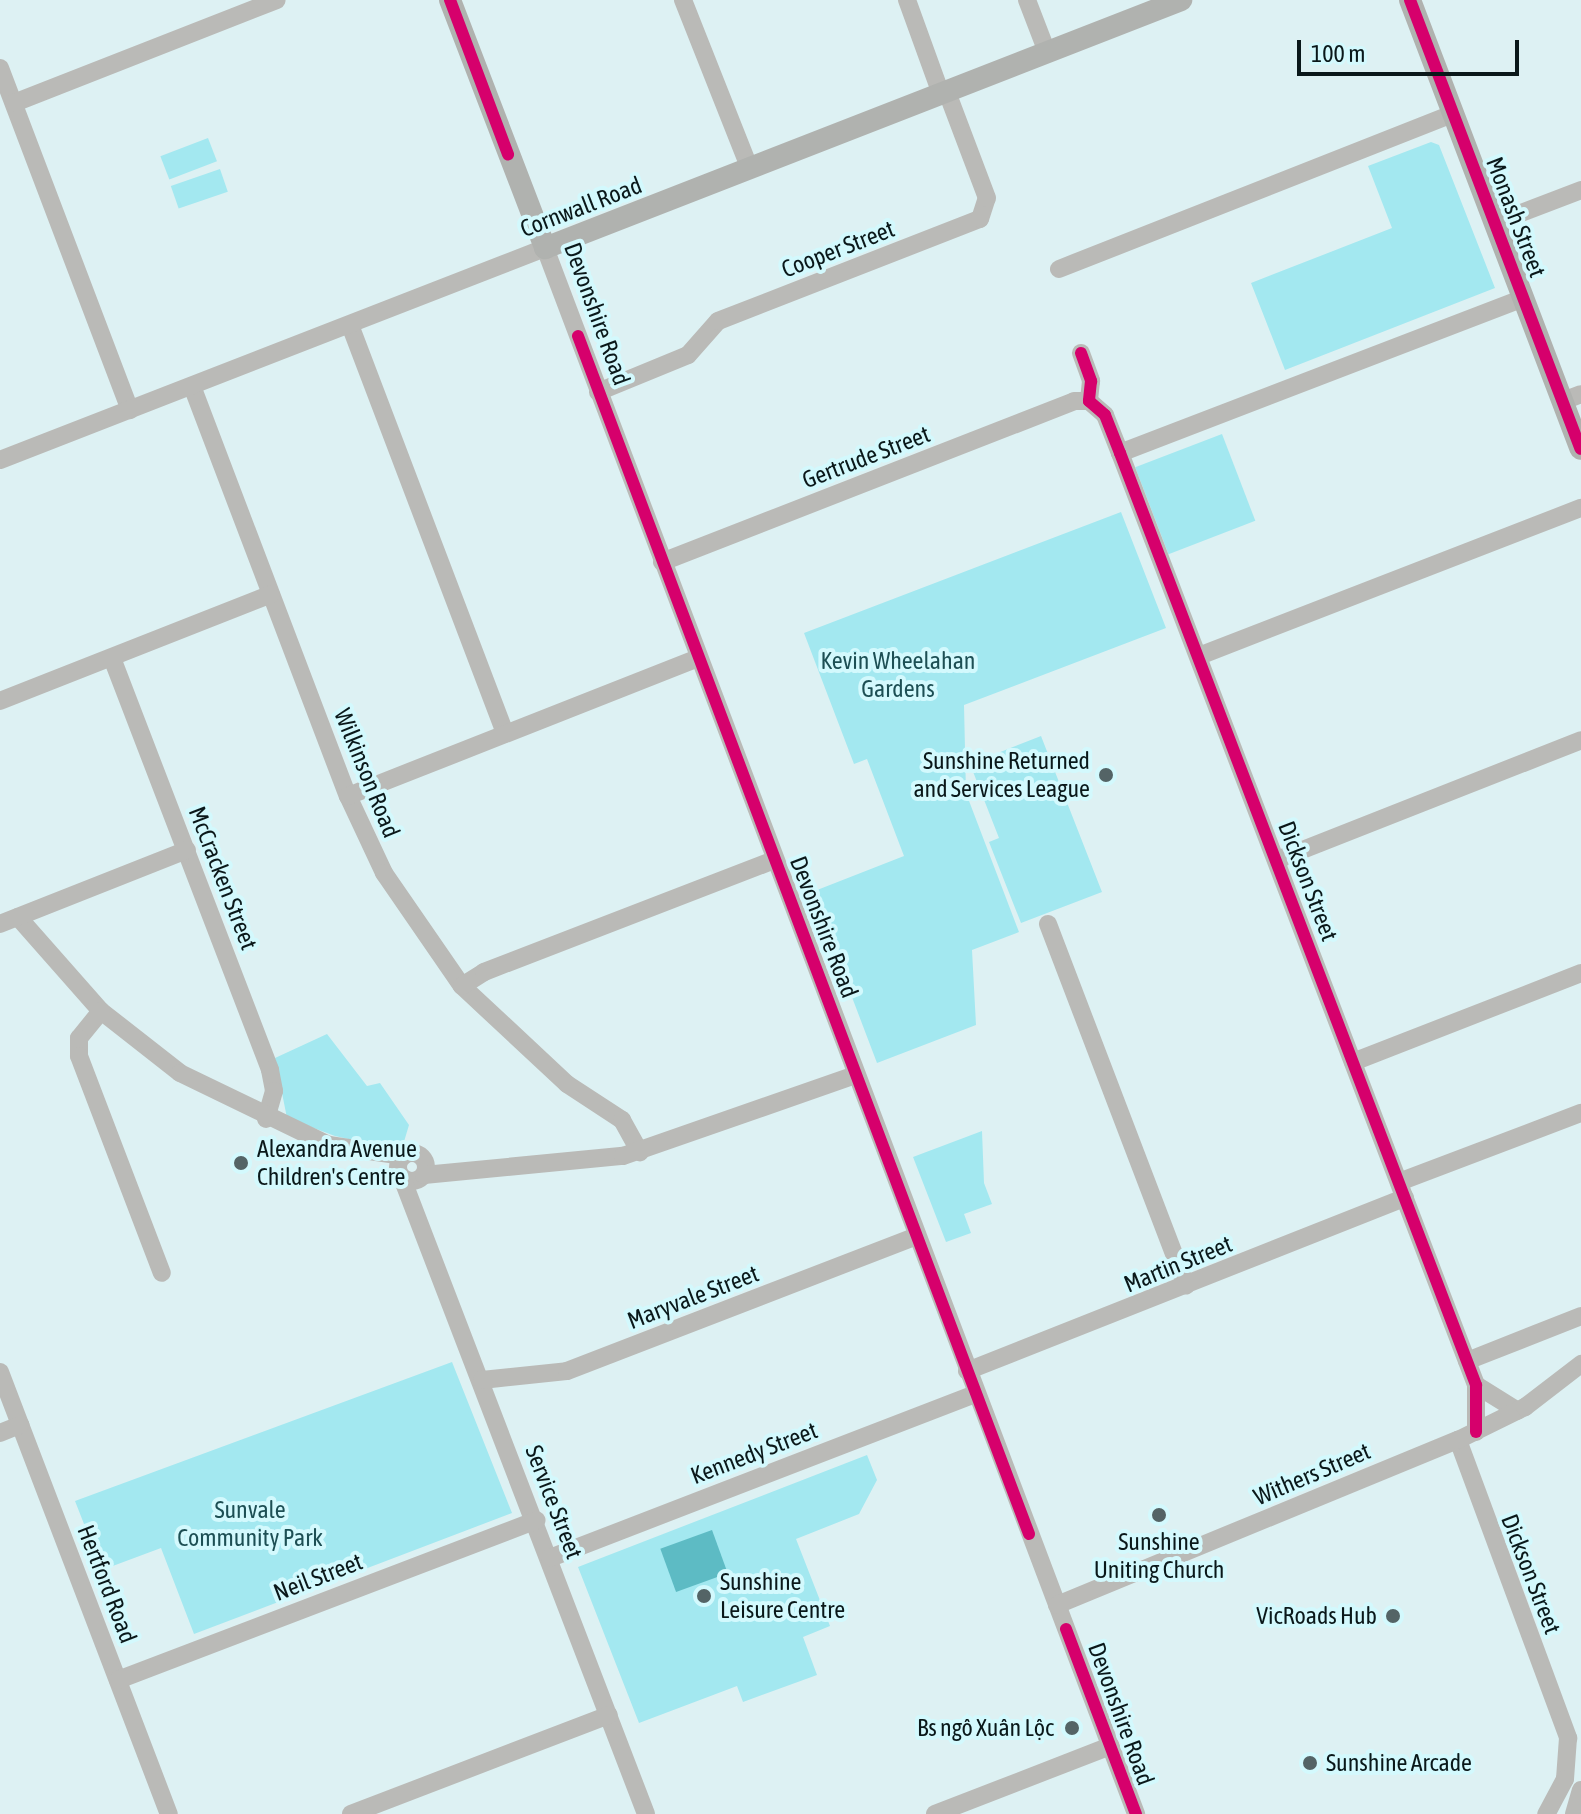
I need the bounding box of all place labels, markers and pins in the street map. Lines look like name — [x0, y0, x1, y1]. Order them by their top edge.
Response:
place label: Sunshine Returned and Services League — [913, 747, 1090, 803]
marker: Sunshine Returned and Services League — [1097, 766, 1115, 784]
place label: Alexandra Avenue Children's Centre — [257, 1135, 417, 1191]
marker: Alexandra Avenue Children's Centre — [232, 1154, 250, 1172]
marker: Sunshine Uniting Church — [1150, 1506, 1168, 1524]
place label: Sunshine Uniting Church — [1094, 1528, 1224, 1584]
place label: Sunshine Leisure Centre — [720, 1568, 845, 1624]
marker: Sunshine Leisure Centre — [695, 1587, 713, 1605]
place label: VicRoads Hub — [1256, 1602, 1377, 1630]
marker: VicRoads Hub — [1384, 1607, 1402, 1625]
place label: Bs ngô Xuân Lộc — [917, 1714, 1054, 1742]
marker: Bs ngô Xuân Lộc — [1061, 1717, 1083, 1739]
place label: Sunshine Arcade — [1326, 1749, 1472, 1777]
marker: Sunshine Arcade — [1301, 1754, 1319, 1772]

